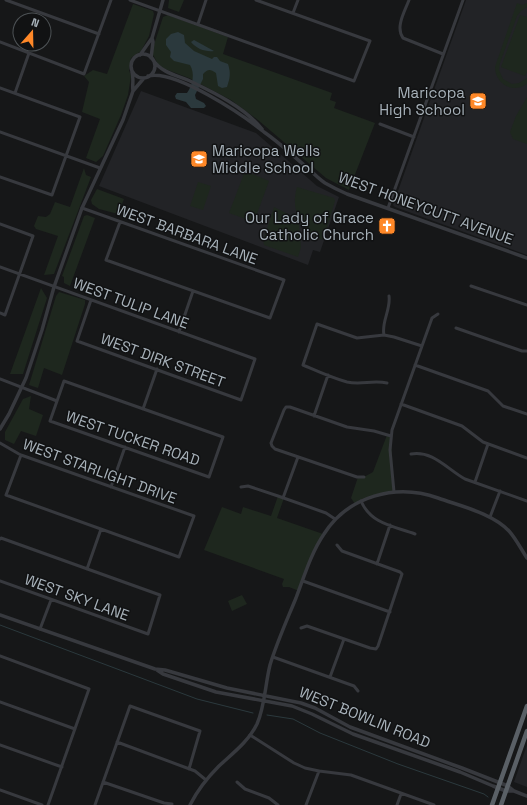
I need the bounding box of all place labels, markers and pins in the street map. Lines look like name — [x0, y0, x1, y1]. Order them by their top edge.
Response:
place label: Maricopa High School — [379, 83, 465, 119]
school or university icon: Maricopa High School — [468, 91, 488, 111]
place label: Maricopa Wells Middle School — [212, 141, 320, 177]
school or university icon: Maricopa Wells Middle School — [189, 149, 209, 169]
place label: Our Lady of Grace Catholic Church — [245, 208, 374, 244]
church icon: Our Lady of Grace Catholic Church — [377, 216, 397, 236]

